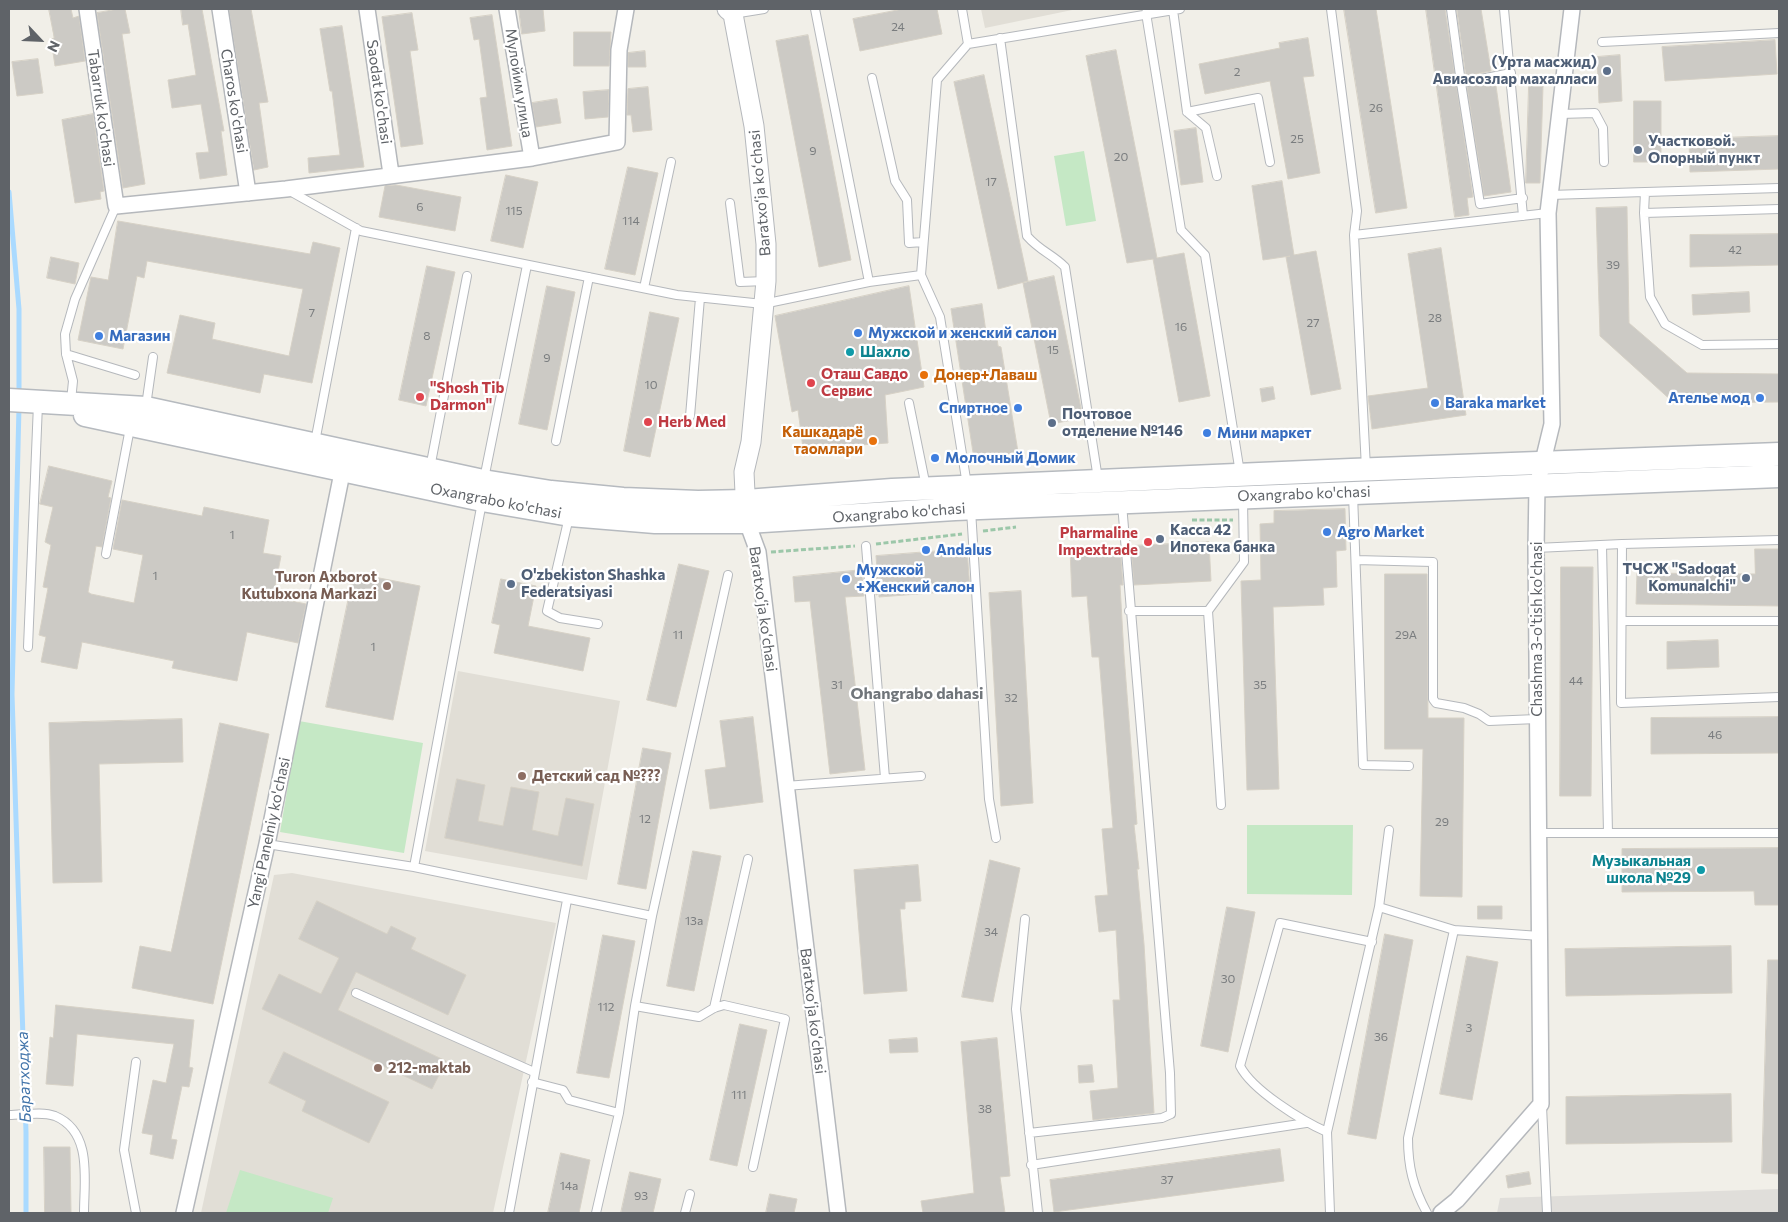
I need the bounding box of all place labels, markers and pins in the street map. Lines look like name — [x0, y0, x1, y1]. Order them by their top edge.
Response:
place label: (Урта масжид) Авиасозлар махалласи — [1432, 53, 1597, 88]
marker: (Урта масжид) Авиасозлар махалласи — [1601, 65, 1613, 77]
place label: Участковой. Опорный пункт — [1648, 132, 1760, 167]
marker: Участковой. Опорный пункт — [1632, 144, 1644, 156]
place label: Мужской и женский салон — [868, 324, 1057, 342]
place label: Магазин — [109, 327, 170, 345]
marker: Мужской и женский салон — [852, 327, 864, 339]
marker: Магазин — [93, 330, 105, 342]
place label: Шахло — [860, 343, 910, 361]
marker: Шахло — [844, 346, 856, 358]
place label: Оташ Савдо Сервис — [821, 365, 908, 400]
place label: Донер+Лаваш — [934, 366, 1037, 384]
marker: Донер+Лаваш — [918, 369, 930, 381]
marker: Оташ Савдо Сервис — [805, 377, 817, 389]
place label: "Shosh Tib Darmon" — [430, 379, 504, 414]
place label: Ателье мод — [1668, 389, 1750, 407]
marker: "Shosh Tib Darmon" — [414, 391, 426, 403]
marker: Ателье мод — [1754, 392, 1766, 404]
place label: Baraka market — [1445, 394, 1546, 412]
marker: Baraka market — [1429, 397, 1441, 409]
place label: Спиртное — [939, 399, 1008, 417]
marker: Спиртное — [1012, 402, 1024, 414]
place label: Почтовое отделение №146 — [1062, 405, 1183, 440]
place label: Herb Med — [658, 413, 726, 431]
marker: Herb Med — [642, 416, 654, 428]
marker: Почтовое отделение №146 — [1046, 417, 1058, 429]
place label: Кашкадарё таомлари — [782, 423, 863, 458]
place label: Мини маркет — [1217, 424, 1312, 442]
marker: Мини маркет — [1201, 427, 1213, 439]
marker: Кашкадарё таомлари — [867, 435, 879, 447]
place label: Молочный Домик — [945, 449, 1076, 467]
marker: Молочный Домик — [929, 452, 941, 464]
place label: Касса 42 Ипотека банка — [1170, 521, 1275, 556]
place label: Agro Market — [1337, 523, 1424, 541]
place label: Pharmaline Impextrade — [1058, 524, 1138, 559]
marker: Agro Market — [1321, 526, 1333, 538]
marker: Касса 42 Ипотека банка — [1154, 533, 1166, 545]
marker: Pharmaline Impextrade — [1142, 536, 1154, 548]
place label: Andalus — [936, 541, 992, 559]
marker: Andalus — [920, 544, 932, 556]
place label: ТЧСЖ "Sadoqat Komunalchi" — [1623, 560, 1736, 595]
place label: Мужской +Женский салон — [856, 561, 975, 596]
place label: O'zbekiston Shashka Federatsiyasi — [521, 566, 665, 601]
place label: Turon Axborot Kutubxona Markazi — [241, 568, 377, 603]
marker: ТЧСЖ "Sadoqat Komunalchi" — [1740, 572, 1752, 584]
marker: Мужской +Женский салон — [840, 573, 852, 585]
marker: O'zbekiston Shashka Federatsiyasi — [505, 578, 517, 590]
marker: Turon Axborot Kutubxona Markazi — [381, 580, 393, 592]
place label: Детский сад №??? — [532, 767, 661, 785]
marker: Детский сад №??? — [516, 770, 528, 782]
place label: Музыкальная школа №29 — [1592, 852, 1691, 887]
marker: Музыкальная школа №29 — [1695, 864, 1707, 876]
place label: 212-maktab — [388, 1059, 471, 1077]
marker: 212-maktab — [372, 1062, 384, 1074]

